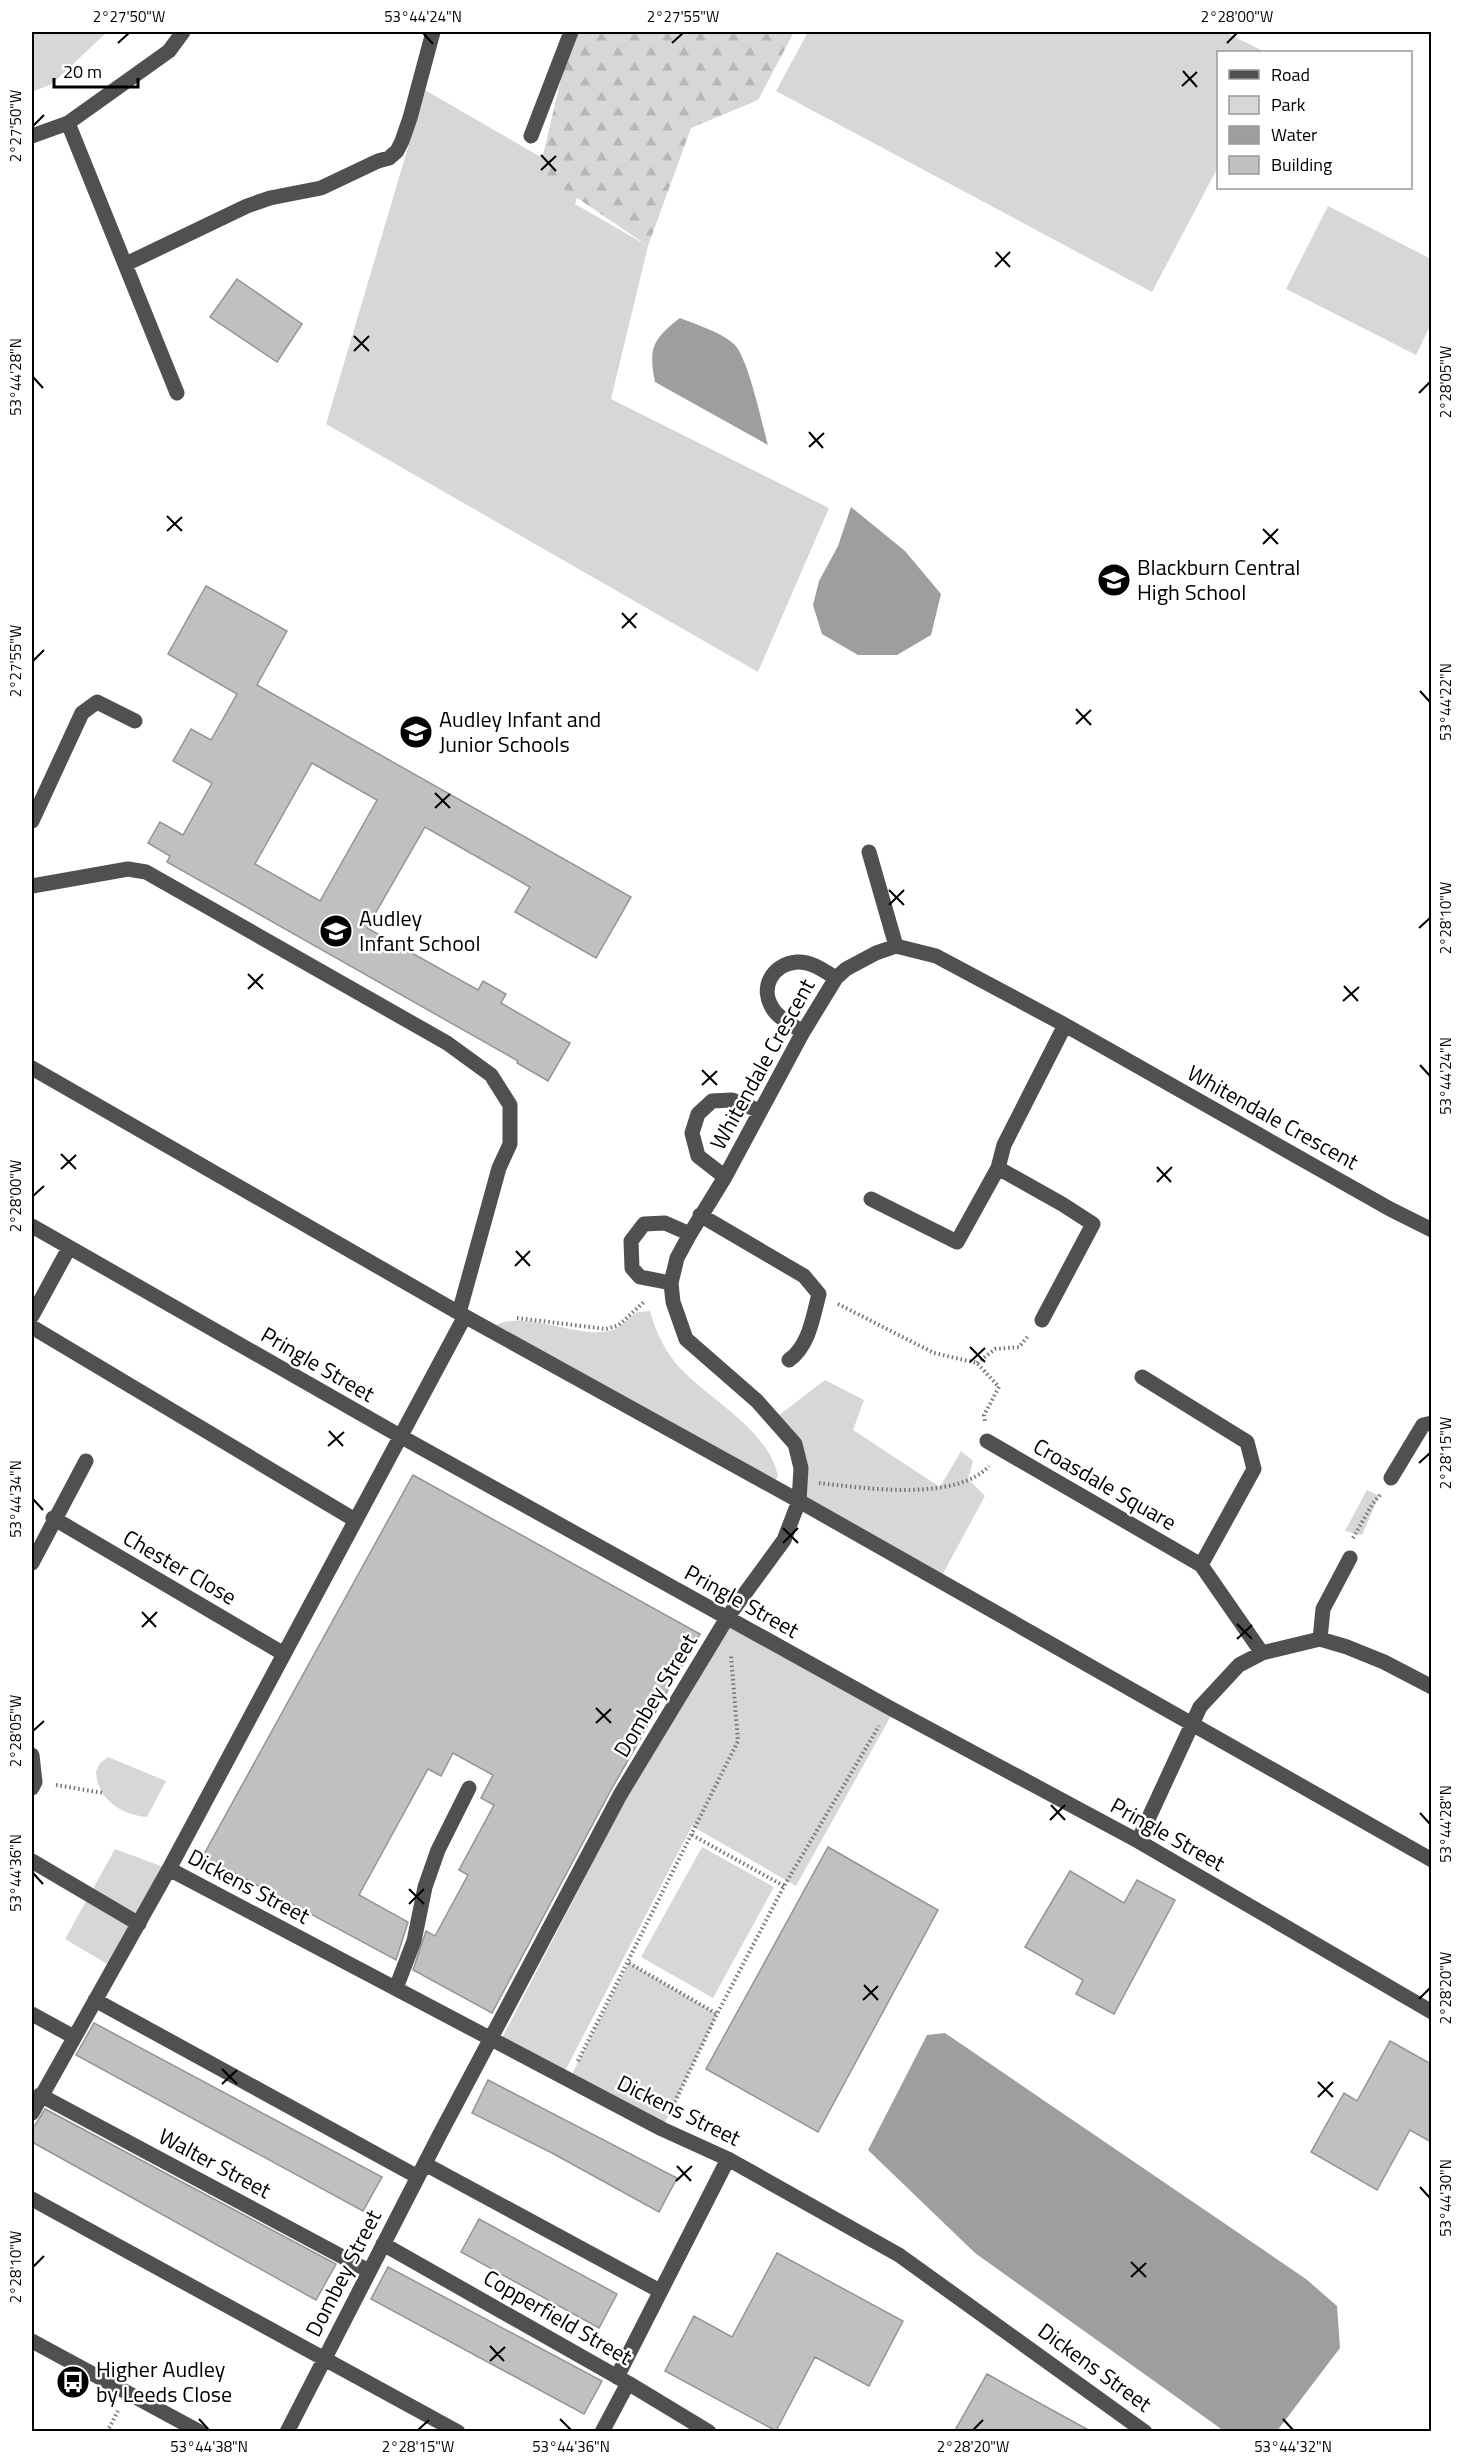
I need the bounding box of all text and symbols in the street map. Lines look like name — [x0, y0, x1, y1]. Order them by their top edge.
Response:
text: 2°27'50"W — [93, 5, 165, 28]
text: 53°44'24"N — [384, 5, 462, 28]
text: 2°27'55"W — [647, 5, 719, 28]
text: 2°28'00"W — [1201, 5, 1273, 28]
scale bar — [54, 51, 138, 89]
legend — [1217, 51, 1412, 189]
text: 20 m — [63, 58, 102, 85]
text: Road — [1271, 61, 1310, 88]
text: 2°27'50"W — [4, 90, 27, 162]
text: Park — [1271, 91, 1306, 118]
text: Water — [1271, 121, 1317, 148]
text: Building — [1271, 151, 1332, 178]
text: 53°44'28"N — [4, 338, 27, 416]
text: 2°28'05"W — [1434, 346, 1457, 418]
place label: Blackburn Central High School — [1137, 550, 1300, 609]
school or university icon: Blackburn Central High School — [1096, 562, 1132, 598]
text: 2°27'55"W — [4, 625, 27, 697]
text: 53°44'22"N — [1434, 663, 1457, 741]
place label: Audley Infant and Junior Schools — [439, 702, 601, 761]
school or university icon: Audley Infant and Junior Schools — [398, 714, 434, 750]
text: 2°28'10"W — [1434, 882, 1457, 954]
place label: Audley Infant School — [359, 901, 481, 960]
school or university icon: Audley Infant School — [318, 913, 354, 949]
street label: Whitendale Crescent — [701, 972, 823, 1156]
text: 53°44'24"N — [1434, 1037, 1457, 1115]
street label: Whitendale Crescent — [1181, 1056, 1365, 1178]
text: 2°28'00"W — [4, 1160, 27, 1232]
street label: Pringle Street — [255, 1318, 381, 1410]
text: 2°28'15"W — [1434, 1417, 1457, 1489]
street label: Croasdale Square — [1027, 1429, 1183, 1539]
text: 53°44'34"N — [4, 1460, 27, 1538]
street label: Chester Close — [117, 1521, 243, 1613]
street label: Pringle Street — [679, 1556, 806, 1647]
street label: Dombey Street — [605, 1626, 705, 1763]
text: 2°28'05"W — [4, 1695, 27, 1767]
text: 53°44'28"N — [1434, 1785, 1457, 1863]
street label: Pringle Street — [1105, 1789, 1232, 1880]
text: 53°44'36"N — [4, 1834, 27, 1912]
street label: Dickens Street — [182, 1840, 316, 1932]
text: 2°28'20"W — [1434, 1952, 1457, 2024]
street label: Dickens Street — [612, 2065, 747, 2155]
street label: Walter Street — [153, 2119, 278, 2207]
text: 53°44'30"N — [1434, 2159, 1457, 2237]
street label: Dombey Street — [296, 2203, 390, 2343]
text: 2°28'10"W — [4, 2231, 27, 2303]
street label: Copperfield Street — [477, 2261, 639, 2374]
street label: Dickens Street — [1031, 2314, 1159, 2420]
place label: Higher Audley by Leeds Close — [96, 2352, 232, 2411]
bus stop icon: Higher Audley by Leeds Close — [55, 2364, 91, 2400]
text: 53°44'38"N — [170, 2435, 248, 2458]
text: 2°28'15"W — [382, 2435, 454, 2458]
text: 53°44'36"N — [532, 2435, 610, 2458]
text: 2°28'20"W — [937, 2435, 1009, 2458]
text: 53°44'32"N — [1254, 2435, 1332, 2458]

